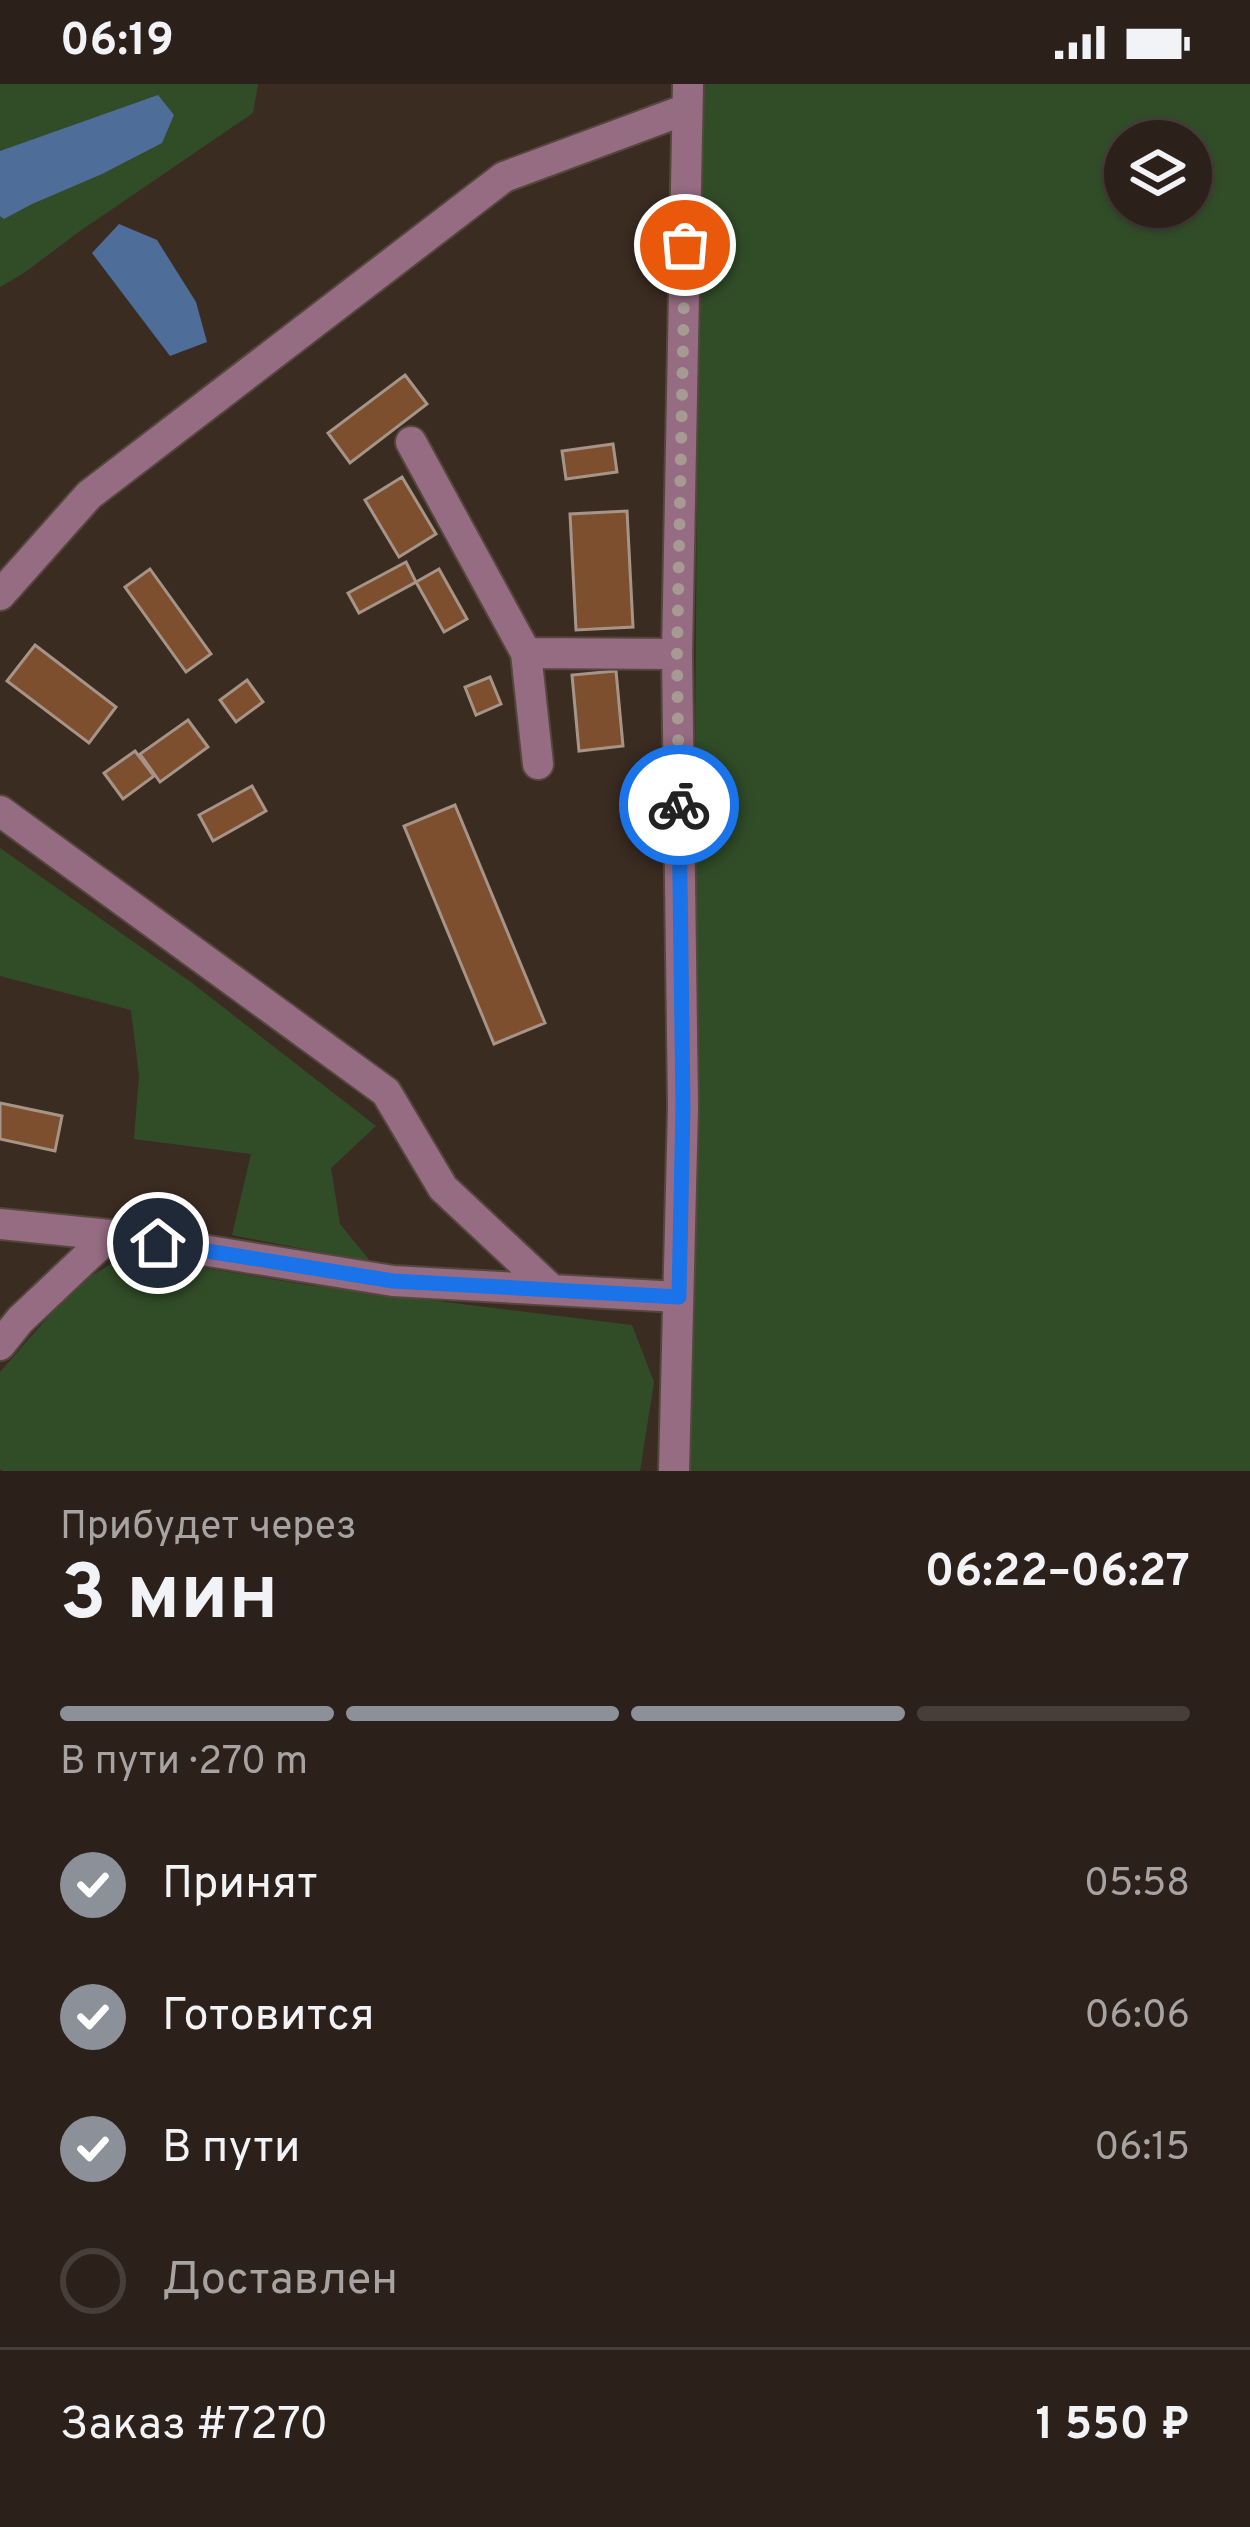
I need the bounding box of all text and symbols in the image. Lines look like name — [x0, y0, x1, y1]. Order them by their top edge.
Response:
text: 06:19 — [60, 14, 174, 71]
map controls — [1104, 120, 1212, 228]
button: layers — [1104, 120, 1212, 228]
pin — [634, 194, 736, 296]
icon: bag — [652, 212, 718, 278]
courier — [619, 745, 739, 865]
icon: bike — [646, 772, 712, 838]
pin — [107, 1192, 209, 1294]
icon: home — [125, 1210, 191, 1276]
text: Прибудет через — [60, 1504, 357, 1553]
text: 06:22–06:27 — [925, 1545, 1190, 1602]
text: 3 мин — [60, 1548, 278, 1647]
text: В пути · 270 m — [60, 1739, 308, 1788]
icon: check — [60, 1852, 126, 1918]
text: Принят — [162, 1857, 318, 1914]
text: 05:58 — [1084, 1861, 1190, 1910]
icon: check — [60, 1984, 126, 2050]
text: Готовится — [162, 1989, 375, 2046]
text: 06:06 — [1085, 1993, 1190, 2042]
icon: check — [60, 2116, 126, 2182]
text: В пути — [162, 2121, 300, 2178]
text: 06:15 — [1094, 2125, 1190, 2174]
text: Доставлен — [162, 2253, 398, 2310]
text: Заказ #7270 — [60, 2398, 328, 2455]
text: 1 550 ₽ — [1035, 2398, 1190, 2455]

